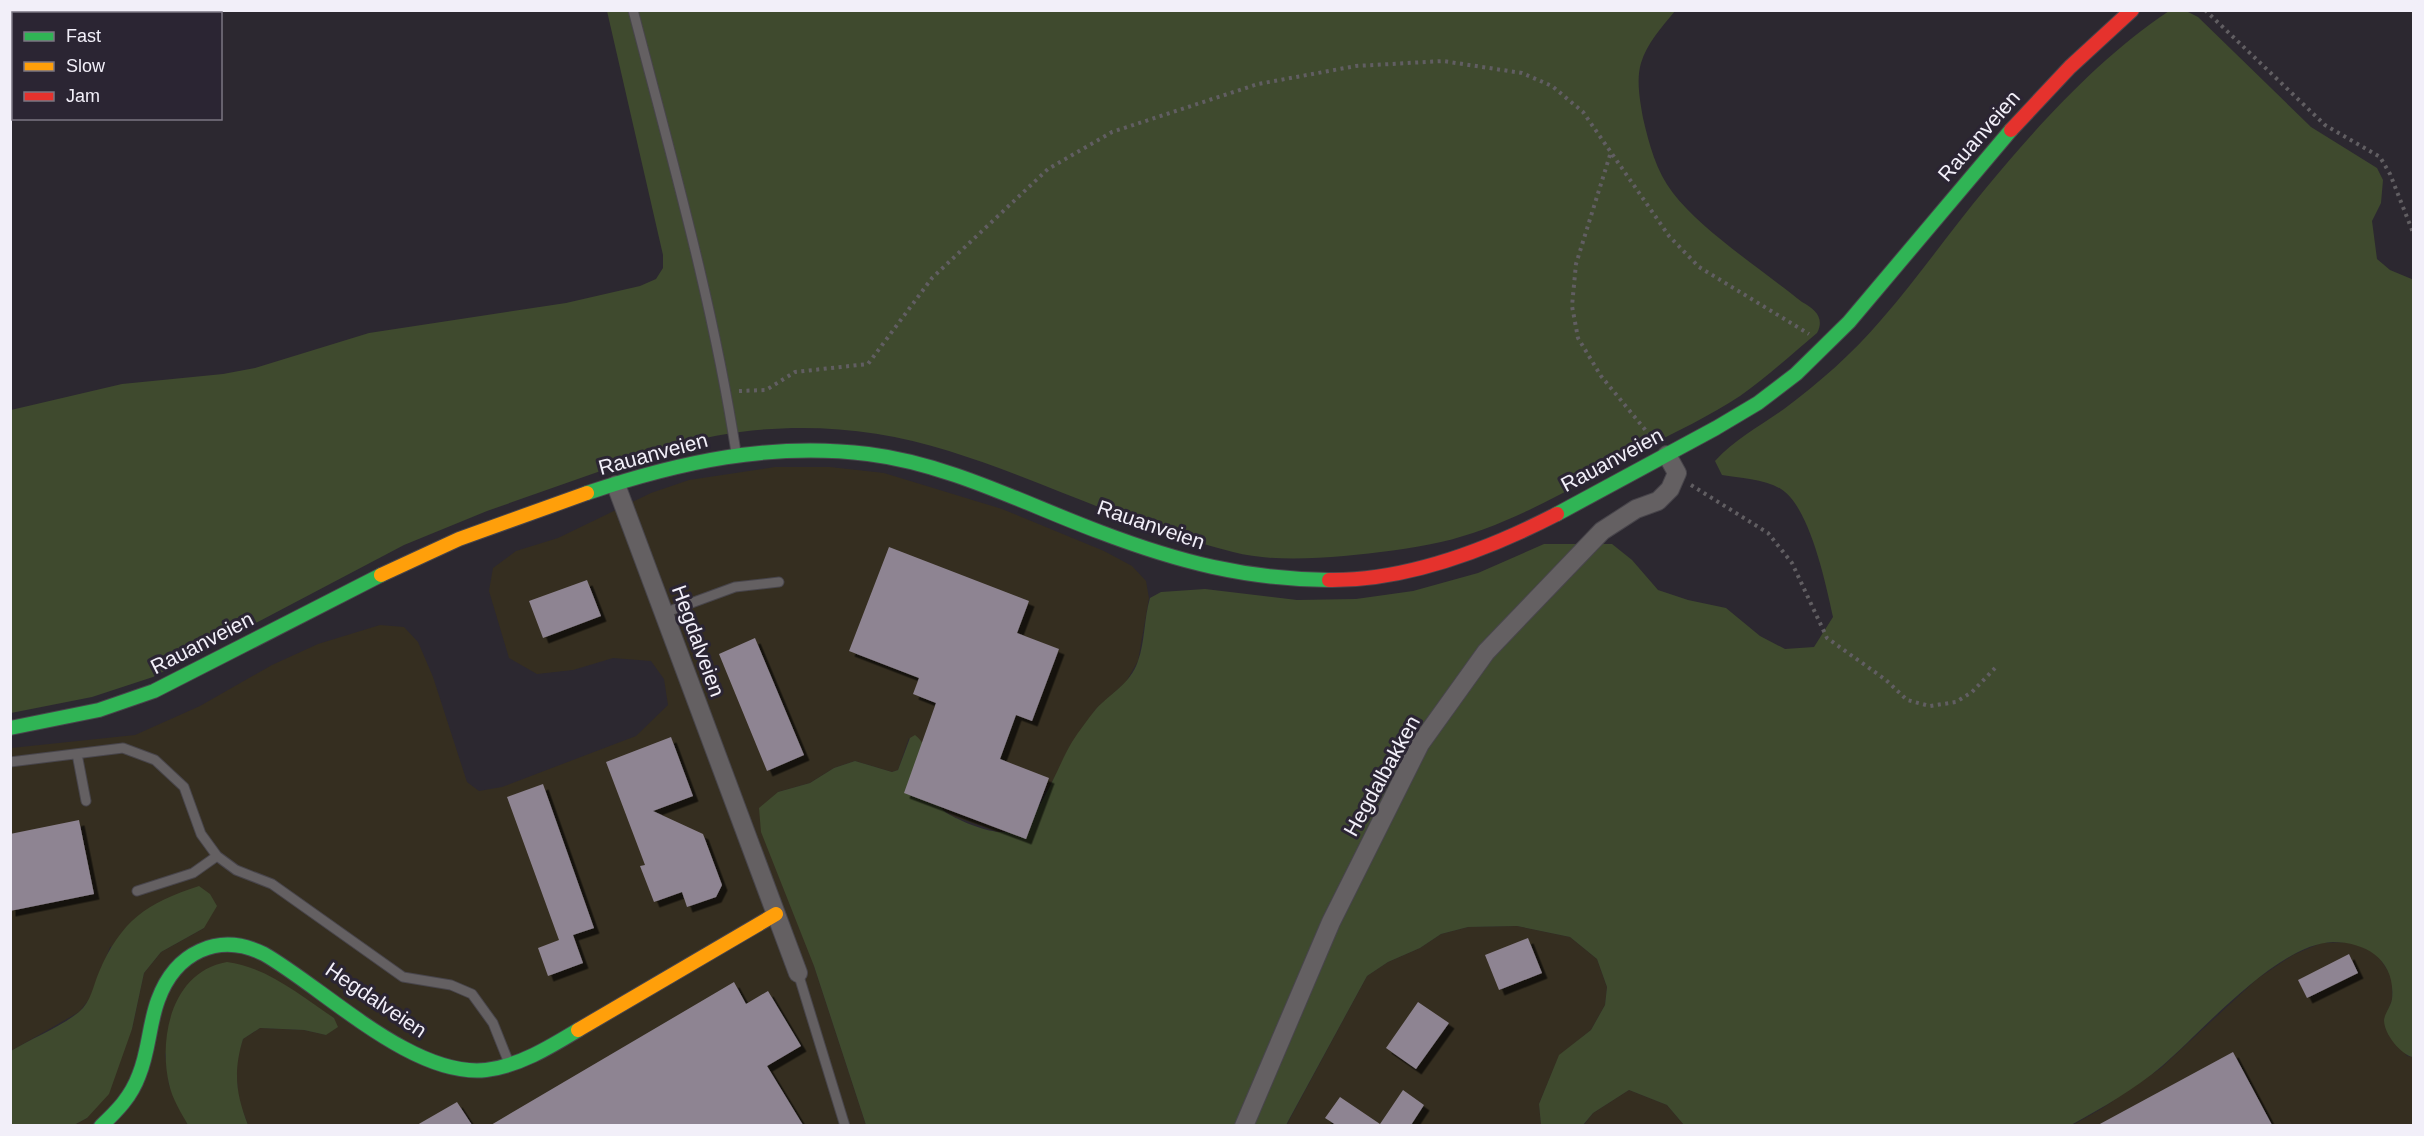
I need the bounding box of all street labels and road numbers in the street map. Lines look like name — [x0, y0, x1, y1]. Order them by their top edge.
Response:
street label: Rauanveien — [1933, 86, 2024, 186]
street label: Rauanveien — [1557, 423, 1667, 496]
street label: Rauanveien — [596, 428, 710, 479]
street label: Rauanveien — [1094, 495, 1208, 554]
street label: Hegdalveien — [668, 582, 729, 700]
street label: Rauanveien — [147, 607, 257, 678]
street label: Hegdalbakken — [1339, 711, 1424, 840]
street label: Hegdalveien — [321, 957, 431, 1042]

